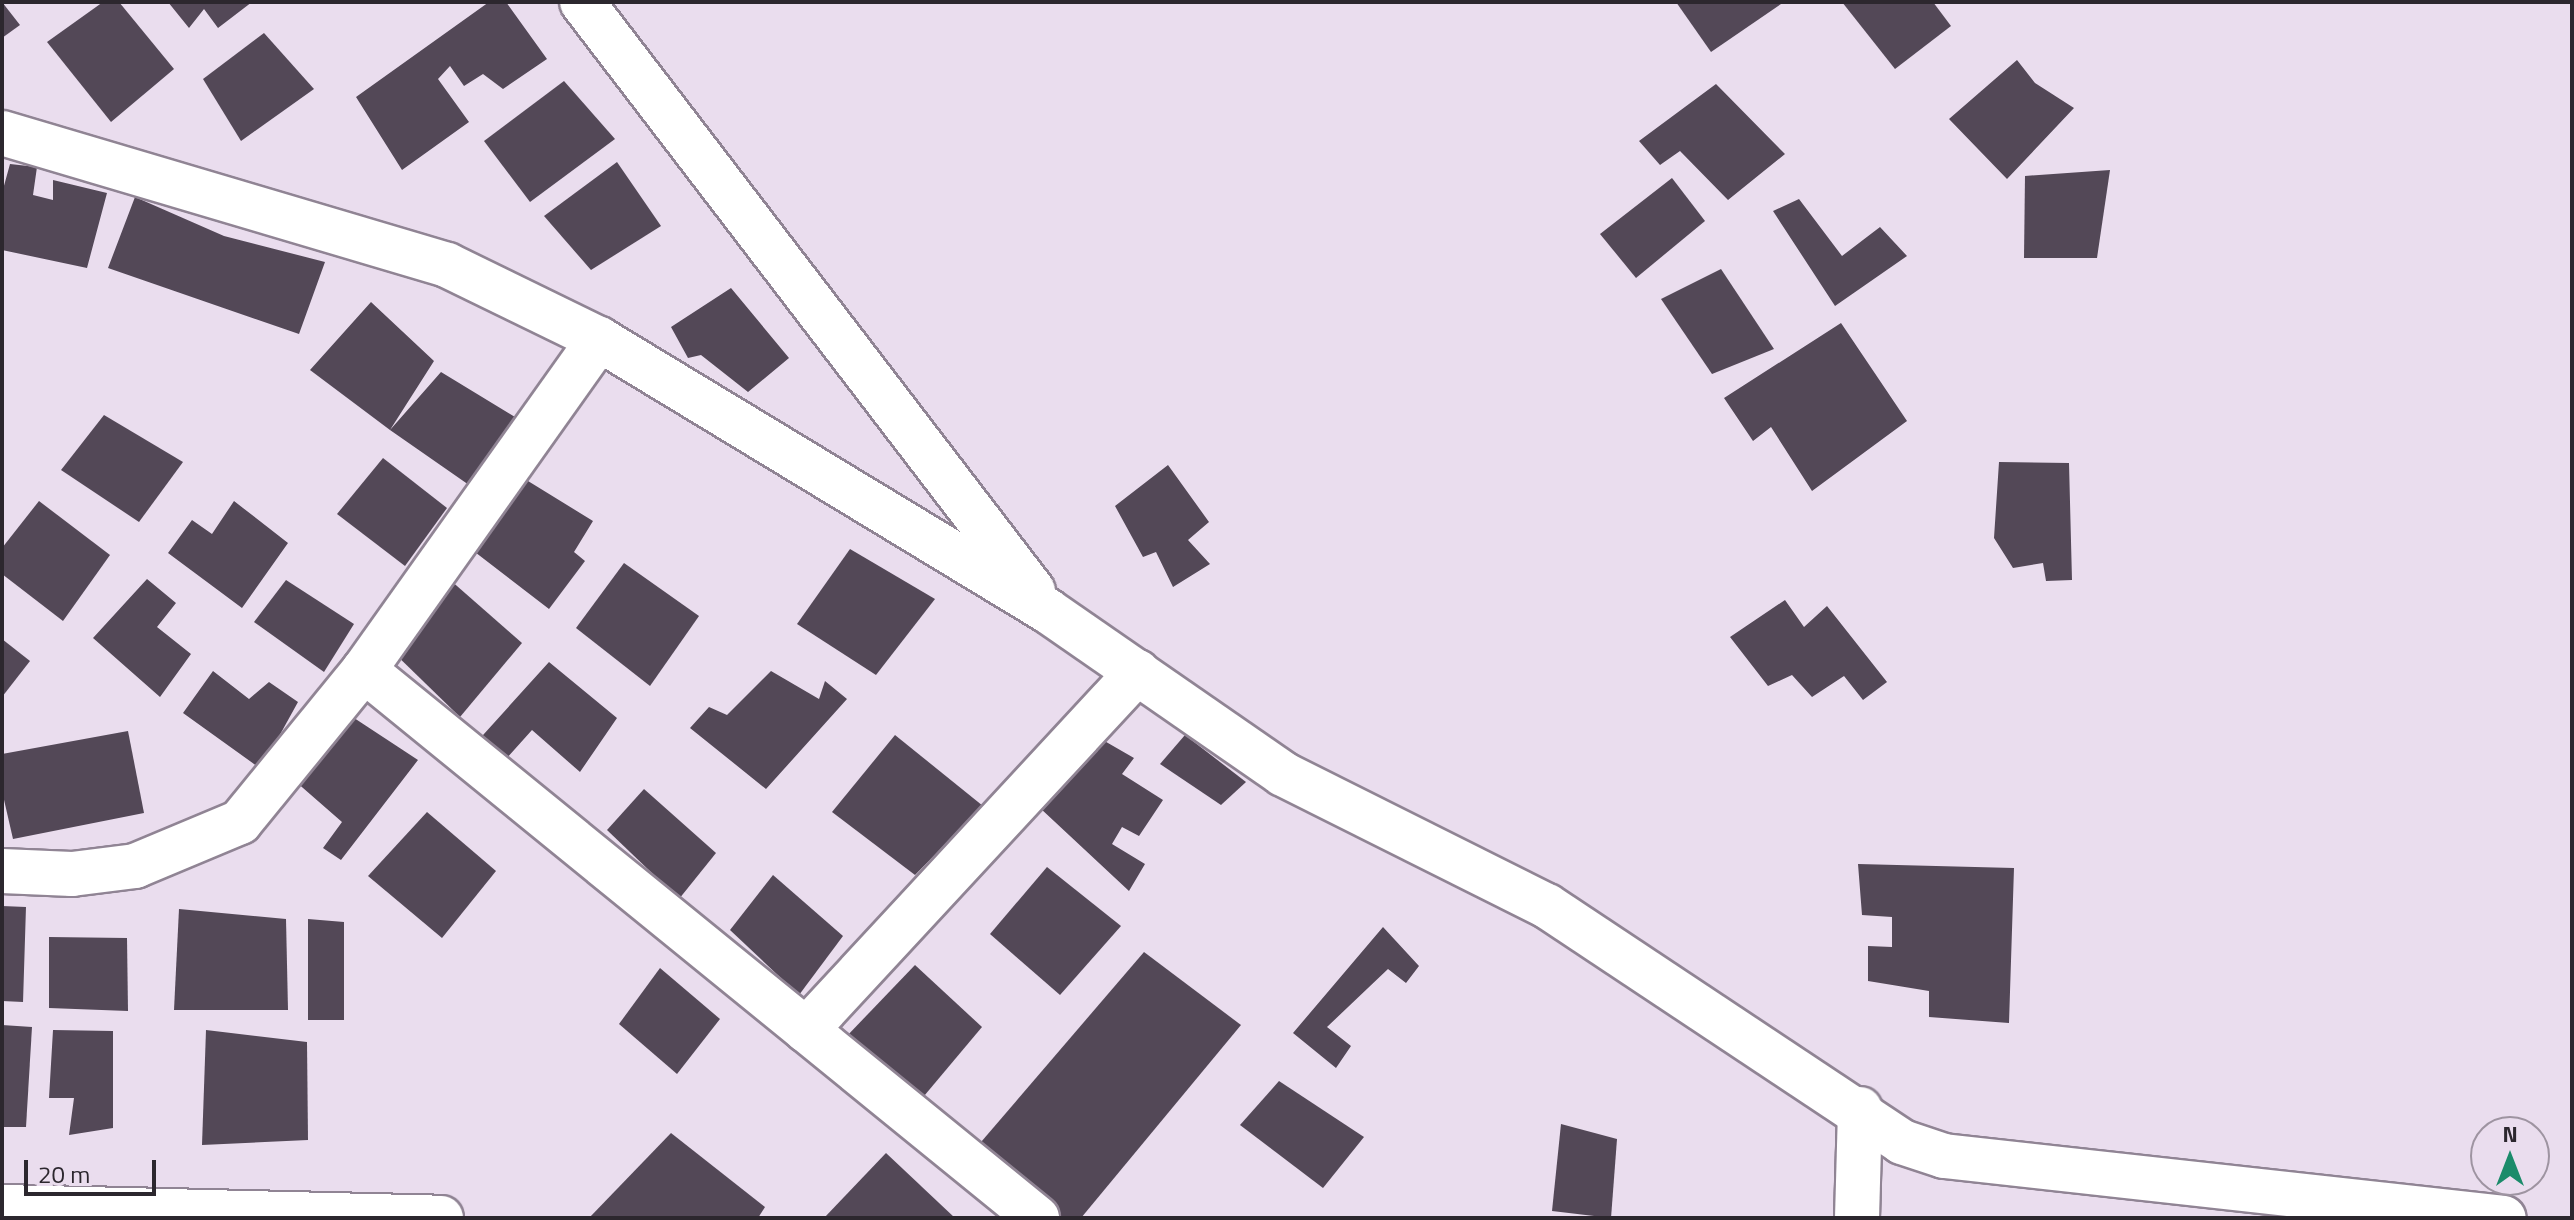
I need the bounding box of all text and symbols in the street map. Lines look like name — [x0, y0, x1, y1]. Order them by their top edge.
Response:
north arrow — [2470, 1116, 2550, 1196]
text: N — [2502, 1117, 2518, 1151]
scale bar — [28, 1144, 160, 1194]
text: 20 m — [38, 1156, 90, 1192]

